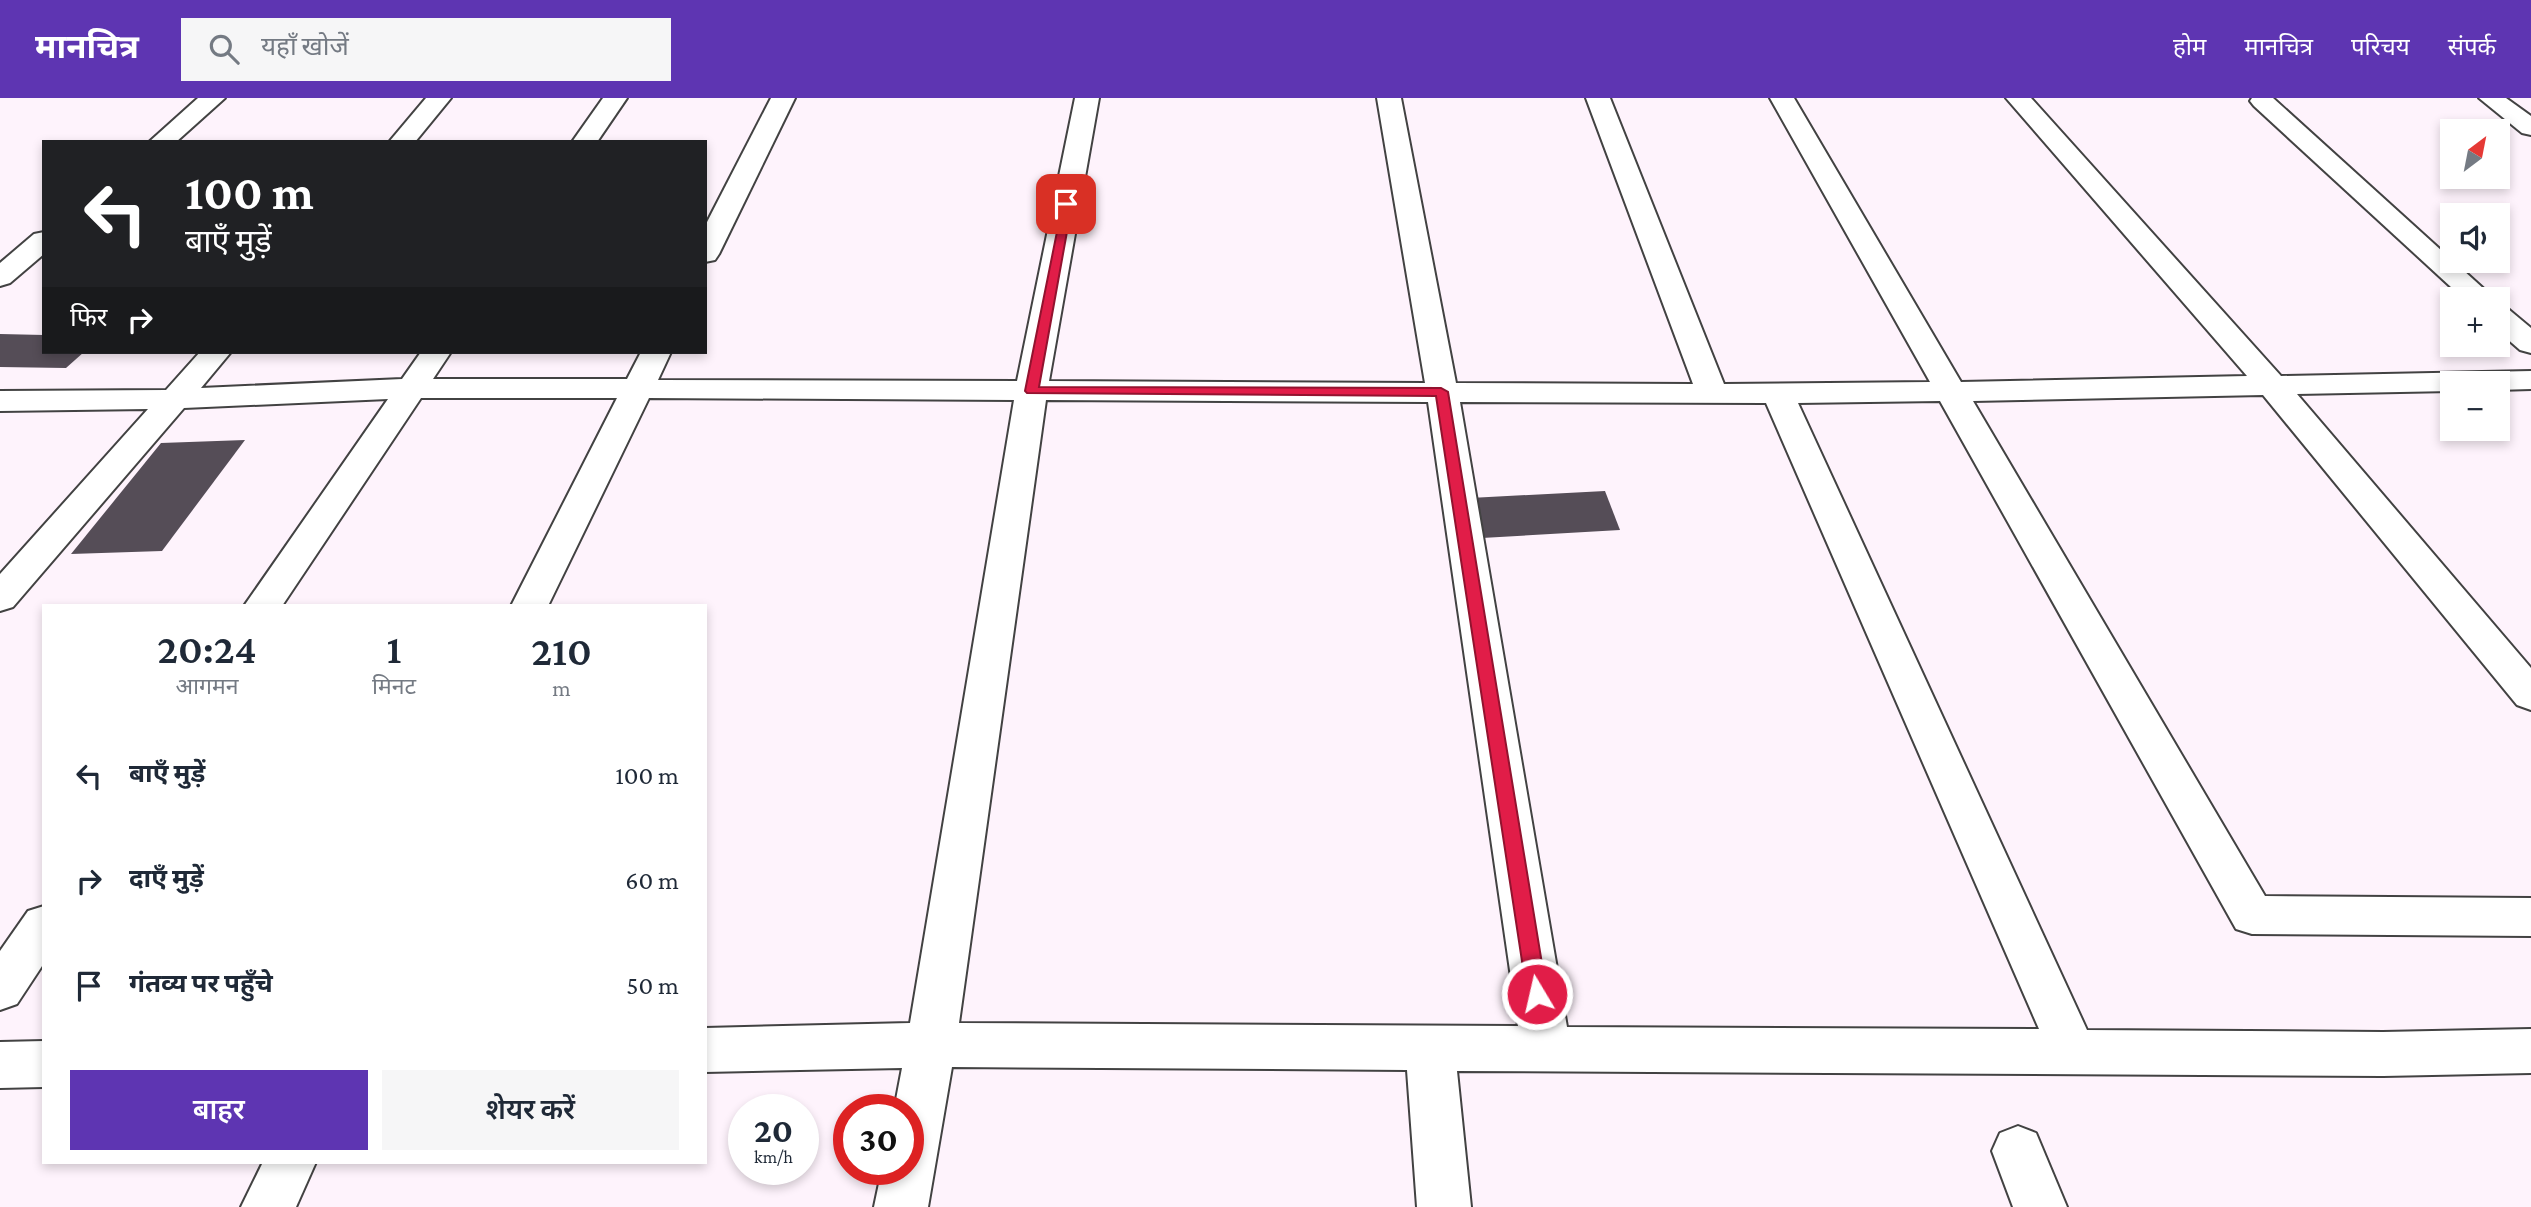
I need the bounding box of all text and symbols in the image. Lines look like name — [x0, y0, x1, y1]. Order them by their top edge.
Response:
search box — [181, 18, 671, 81]
text: मानचित्र — [35, 28, 139, 65]
icon: search — [205, 30, 243, 68]
text: यहाँ खोजें — [261, 32, 349, 61]
text: होम — [2173, 33, 2206, 60]
text: मानचित्र — [2244, 33, 2313, 60]
text: परिचय — [2351, 33, 2410, 60]
text: संपर्क — [2448, 33, 2496, 60]
north arrow — [2440, 119, 2510, 189]
map controls — [2440, 119, 2510, 441]
text: 100 m — [185, 165, 314, 220]
icon: left — [70, 168, 161, 259]
pin — [1036, 174, 1096, 234]
icon: arrive — [1047, 185, 1085, 223]
button: sound — [2440, 203, 2510, 273]
text: बाएँ मुड़ें — [185, 223, 272, 259]
button: + — [2440, 287, 2510, 357]
icon: right — [121, 301, 159, 339]
text: फिर — [70, 303, 107, 332]
button: − — [2440, 371, 2510, 441]
text: 20:24 — [157, 625, 257, 672]
text: 1 — [386, 625, 401, 672]
text: 210 — [531, 627, 592, 674]
text: आगमन — [175, 673, 238, 699]
text: मिनट — [372, 673, 416, 699]
text: m — [552, 675, 571, 701]
icon: left — [70, 757, 108, 795]
text: बाएँ मुड़ें — [129, 759, 205, 788]
text: 100 m — [615, 761, 679, 790]
icon: right — [70, 862, 108, 900]
text: दाएँ मुड़ें — [129, 864, 204, 893]
text: 60 m — [625, 866, 679, 895]
position arrow — [1500, 957, 1574, 1031]
icon: arrive — [70, 967, 108, 1005]
text: गंतव्य पर पहुँचे — [129, 969, 273, 998]
text: 50 m — [626, 971, 679, 1000]
button: बाहर — [70, 1070, 368, 1150]
button: शेयर करें — [382, 1070, 679, 1150]
speed limit sign: 30 — [833, 1094, 924, 1185]
text: 20 — [754, 1111, 793, 1150]
text: km/h — [754, 1147, 793, 1167]

